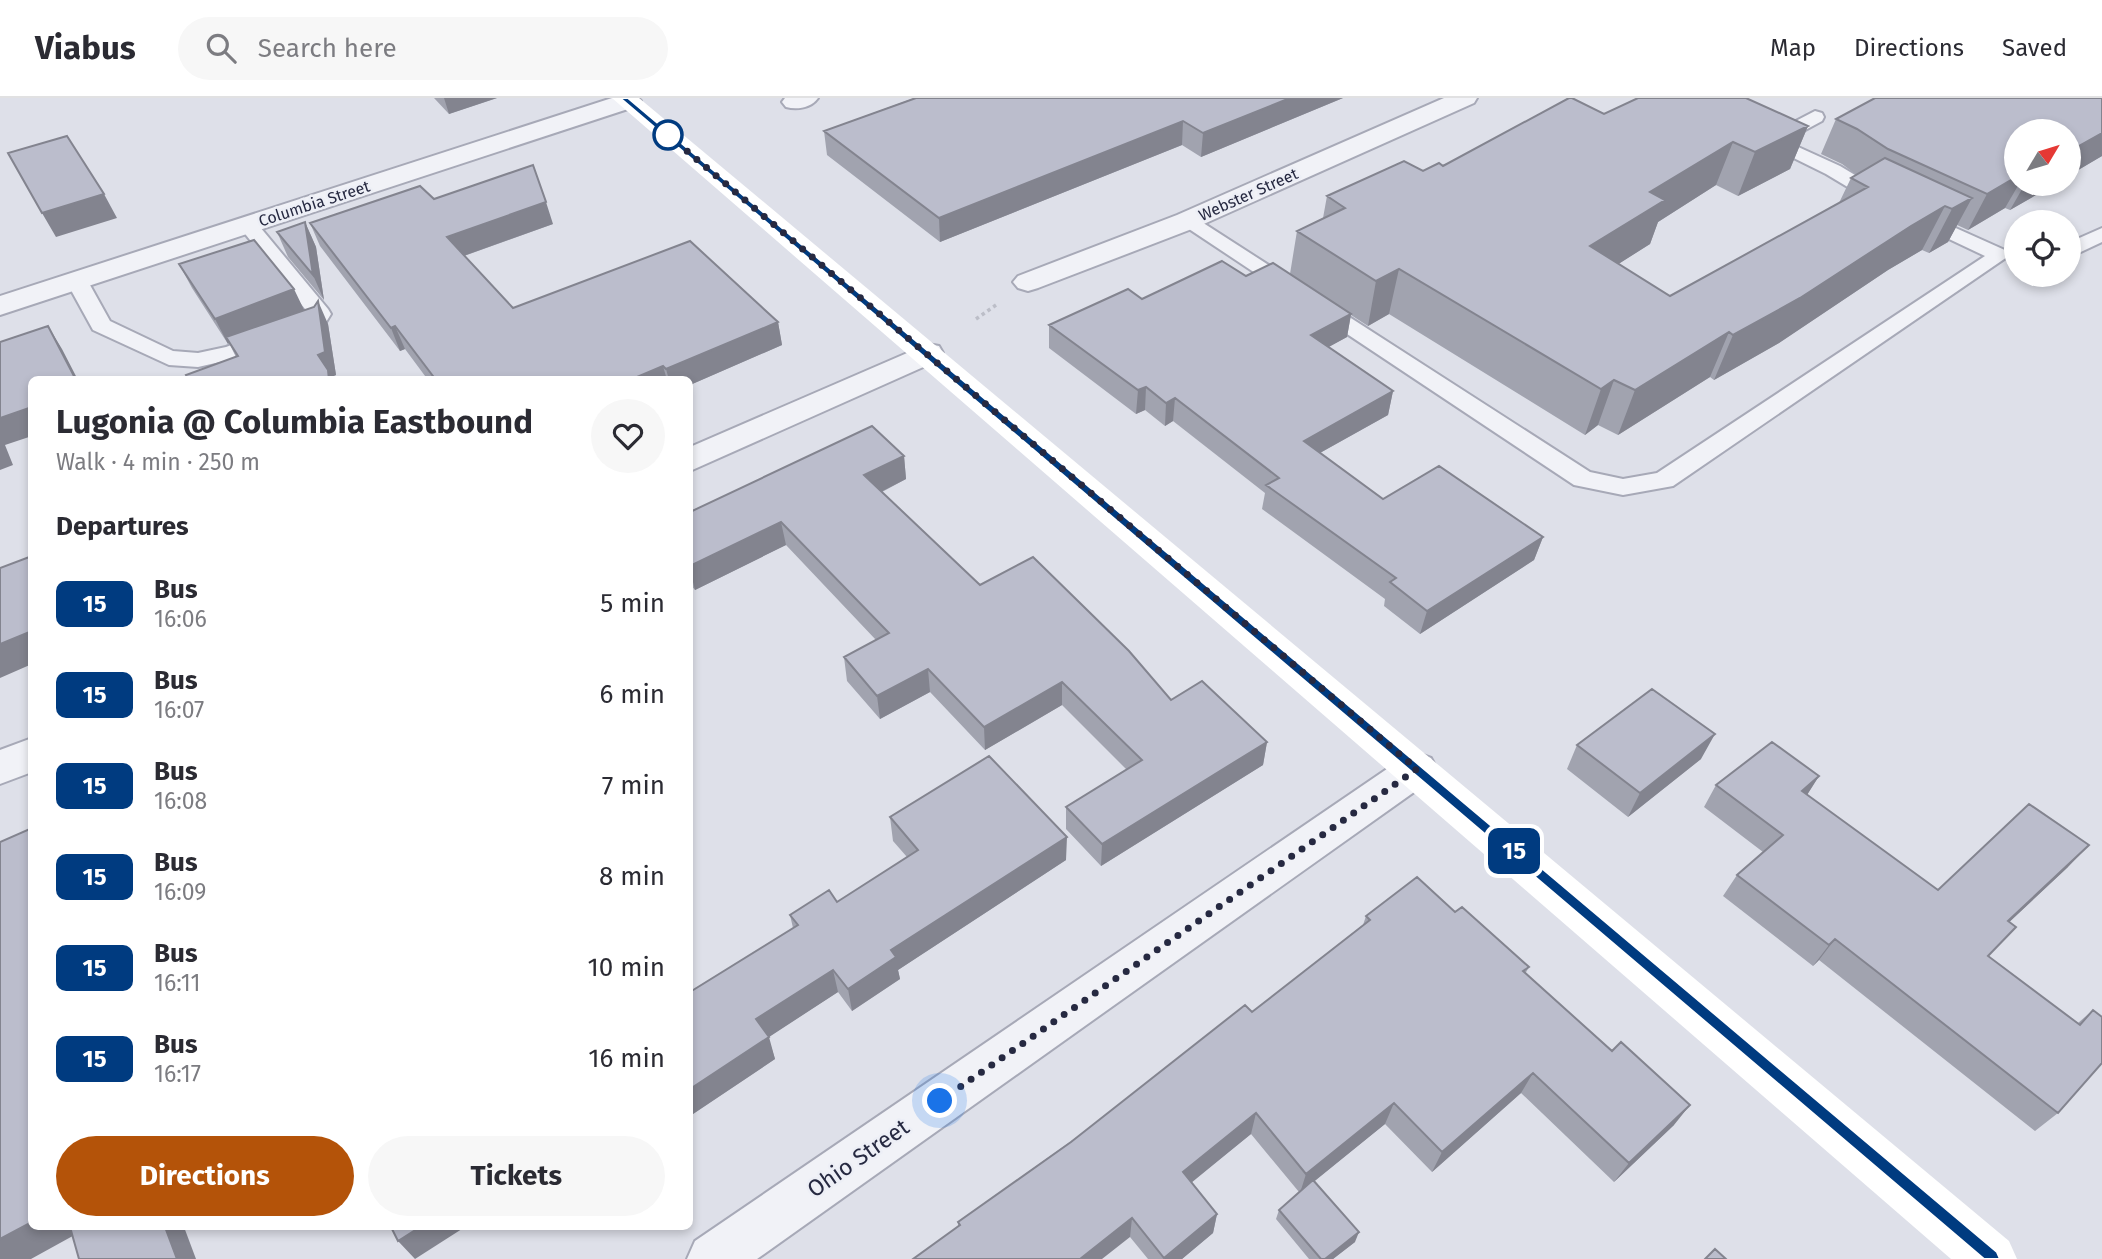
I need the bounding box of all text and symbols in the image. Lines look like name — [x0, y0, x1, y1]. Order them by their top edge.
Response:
search box — [178, 17, 668, 80]
text: Viabus — [35, 28, 136, 68]
icon: search — [202, 29, 240, 67]
text: Search here — [258, 33, 397, 64]
text: Map — [1770, 34, 1816, 62]
text: Directions — [1854, 34, 1964, 62]
text: Saved — [2002, 34, 2067, 62]
north arrow — [2004, 119, 2081, 196]
map controls — [2004, 119, 2081, 287]
unlabelled marker — [653, 120, 683, 150]
street label: Webster Street — [1196, 164, 1301, 225]
street label: Columbia Street — [256, 176, 372, 230]
button: locate — [2004, 210, 2081, 287]
button: heart — [591, 399, 665, 473]
text: Lugonia @ Columbia Eastbound — [56, 402, 533, 442]
text: Walk · 4 min · 250 m — [56, 448, 260, 476]
text: Departures — [56, 511, 189, 542]
text: Bus — [154, 574, 197, 605]
text: 5 min — [600, 588, 665, 619]
text: 15 — [83, 590, 107, 618]
text: 16:06 — [154, 605, 207, 633]
text: Bus — [154, 665, 197, 696]
text: 6 min — [599, 679, 665, 710]
text: 15 — [83, 681, 107, 709]
text: 16:07 — [154, 696, 204, 724]
text: Bus — [154, 756, 197, 787]
text: 7 min — [602, 770, 665, 801]
text: 15 — [83, 772, 107, 800]
text: 16:08 — [154, 787, 207, 815]
line badge: 15 — [1482, 828, 1546, 874]
text: 15 — [1502, 837, 1526, 865]
text: Bus — [154, 847, 197, 878]
text: 8 min — [599, 861, 665, 892]
text: 15 — [83, 863, 107, 891]
text: 16:09 — [154, 878, 206, 906]
text: Bus — [154, 938, 197, 969]
text: 10 min — [587, 952, 665, 983]
text: 15 — [83, 954, 107, 982]
text: 16:11 — [154, 969, 200, 997]
text: Bus — [154, 1029, 197, 1060]
text: 16 min — [588, 1043, 665, 1074]
text: 15 — [83, 1045, 107, 1073]
text: 16:17 — [154, 1060, 201, 1088]
your location — [922, 1083, 957, 1118]
street label: Ohio Street — [802, 1112, 915, 1203]
button: Directions — [56, 1136, 354, 1216]
button: Tickets — [368, 1136, 665, 1216]

